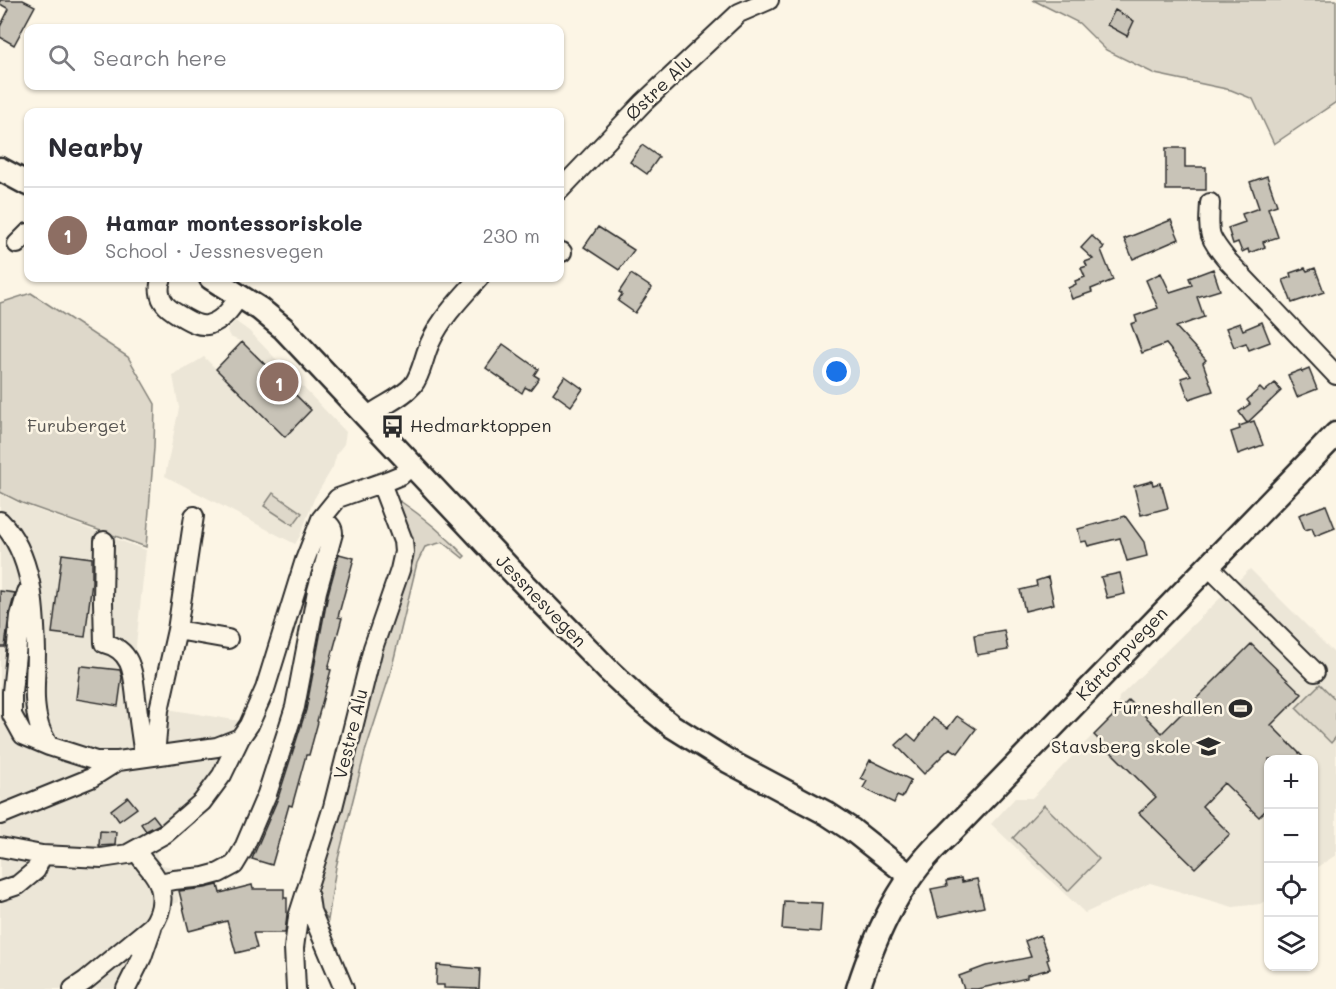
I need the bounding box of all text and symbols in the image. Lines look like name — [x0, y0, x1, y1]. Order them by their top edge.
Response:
search box — [24, 24, 564, 90]
icon: search — [45, 41, 78, 74]
text: Search here — [93, 43, 227, 72]
street label: Østre Alu — [620, 50, 697, 125]
text: Nearby — [48, 130, 143, 164]
text: Hamar montessoriskole — [105, 208, 363, 237]
text: 1 — [63, 222, 72, 248]
text: 230 m — [482, 222, 540, 248]
text: School · Jessnesvegen — [105, 237, 324, 263]
your location — [822, 357, 851, 386]
pin: 1 — [260, 360, 298, 404]
park label: Furuberget — [27, 413, 127, 437]
bus stop icon: Hedmarktoppen — [379, 413, 405, 439]
place label: Hedmarktoppen — [410, 413, 551, 437]
street label: Jessnesvegen — [491, 549, 592, 652]
street label: Kårtorpvegen — [1070, 601, 1172, 706]
street label: Vestre Alu — [327, 686, 373, 781]
place label: Furneshallen — [1113, 695, 1223, 719]
sports icon: Furneshallen — [1228, 695, 1254, 721]
place label: Stavsberg skole — [1051, 734, 1191, 758]
school or university icon: Stavsberg skole — [1196, 734, 1222, 760]
map controls — [1264, 755, 1318, 971]
button: + — [1264, 755, 1318, 809]
button: − — [1264, 809, 1318, 863]
button: locate — [1264, 863, 1318, 917]
button: layers — [1264, 917, 1318, 971]

